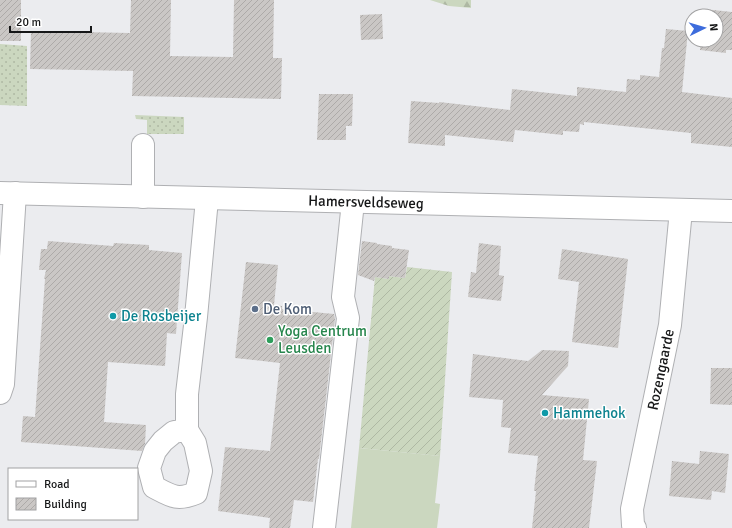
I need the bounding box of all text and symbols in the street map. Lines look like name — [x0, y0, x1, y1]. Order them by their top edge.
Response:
scale bar — [10, 8, 91, 34]
north arrow — [684, 8, 724, 48]
text: 20 m — [16, 15, 41, 30]
text: N — [707, 23, 720, 32]
street label: Hamersveldseweg — [308, 192, 424, 212]
place label: De Kom — [263, 300, 312, 318]
marker: De Kom — [250, 304, 260, 314]
place label: De Rosbeijer — [121, 307, 202, 325]
marker: De Rosbeijer — [108, 311, 118, 321]
place label: Yoga Centrum Leusden — [278, 322, 367, 357]
street label: Rozengaarde — [644, 327, 678, 412]
marker: Yoga Centrum Leusden — [265, 335, 275, 345]
place label: Hammehok — [553, 404, 626, 422]
marker: Hammehok — [540, 408, 550, 418]
legend — [8, 468, 138, 520]
text: Road — [44, 477, 70, 492]
text: Building — [44, 497, 87, 512]

